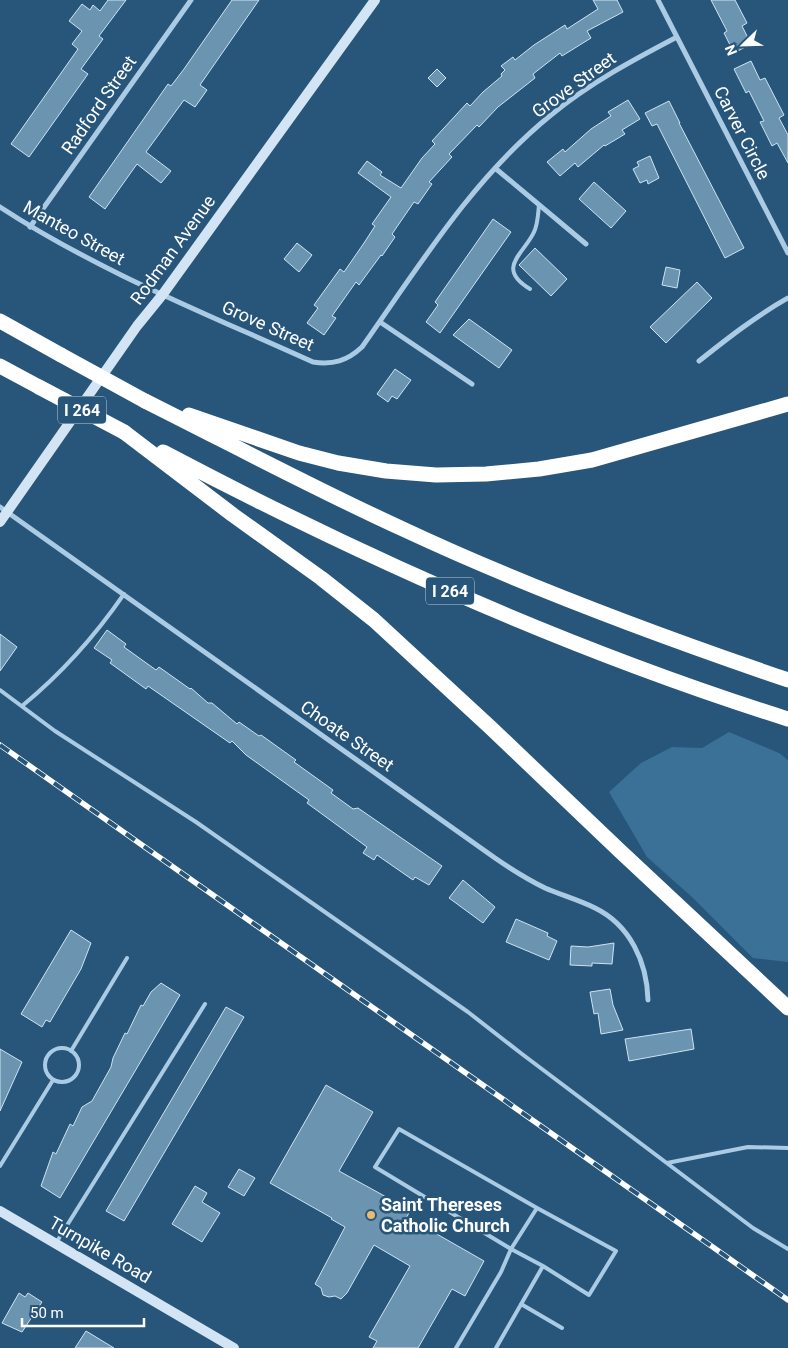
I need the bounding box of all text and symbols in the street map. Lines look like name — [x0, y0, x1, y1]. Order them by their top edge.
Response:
north arrow — [718, 20, 768, 70]
text: N — [722, 42, 740, 58]
street label: Grove Street — [528, 47, 620, 122]
street label: Radford Street — [57, 51, 140, 158]
street label: Carver Circle — [710, 83, 775, 183]
street label: Rodman Avenue — [126, 191, 219, 309]
street label: Manteo Street — [20, 196, 129, 269]
street label: Grove Street — [219, 296, 318, 355]
road number: I 264 — [58, 396, 106, 424]
road number: I 264 — [426, 578, 474, 604]
street label: Choate Street — [297, 696, 398, 776]
place label: Saint Thereses Catholic Church — [381, 1194, 510, 1236]
marker: Saint Thereses Catholic Church — [365, 1209, 377, 1221]
street label: Turnpike Road — [45, 1212, 155, 1287]
scale bar — [22, 1296, 145, 1328]
text: 50 m — [30, 1304, 64, 1322]

